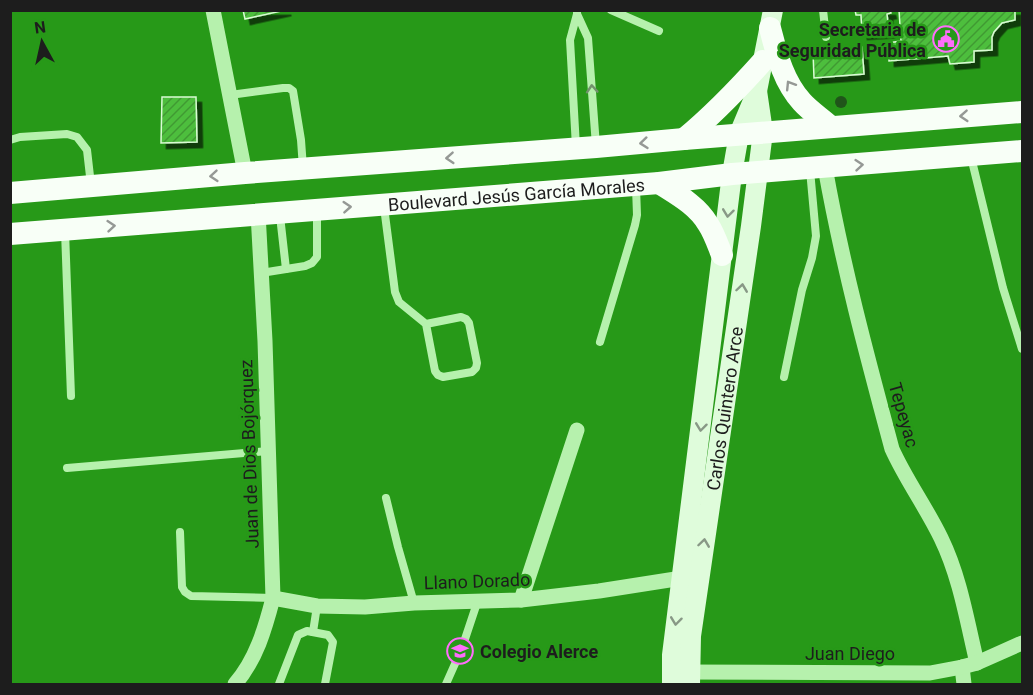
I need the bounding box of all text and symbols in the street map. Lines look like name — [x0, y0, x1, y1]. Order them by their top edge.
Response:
north arrow — [12, 12, 72, 72]
text: N — [33, 17, 47, 38]
place label: Secretaria de Seguridad Pública — [779, 19, 926, 61]
public building icon: Secretaria de Seguridad Pública — [931, 24, 961, 54]
one-way arrow — [785, 81, 797, 91]
one-way arrow — [586, 84, 599, 93]
one-way arrow — [960, 110, 969, 123]
one-way arrow — [640, 136, 649, 148]
one-way arrow — [445, 152, 454, 165]
one-way arrow — [854, 159, 863, 172]
one-way arrow — [209, 169, 218, 182]
street label: Boulevard Jesús García Morales — [387, 174, 646, 215]
one-way arrow — [342, 200, 351, 213]
one-way arrow — [722, 208, 734, 218]
one-way arrow — [106, 219, 115, 232]
one-way arrow — [735, 283, 747, 292]
street label: Carlos Quintero Arce — [702, 325, 747, 492]
street label: Juan de Dios Bojórquez — [235, 359, 263, 549]
street label: Tepeyac — [885, 380, 923, 450]
one-way arrow — [695, 423, 707, 432]
one-way arrow — [698, 538, 710, 548]
street label: Llano Dorado — [423, 569, 531, 593]
one-way arrow — [671, 616, 683, 625]
school or university icon: Colegio Alerce — [445, 636, 475, 666]
place label: Colegio Alerce — [480, 641, 598, 662]
street label: Juan Diego — [805, 643, 895, 664]

